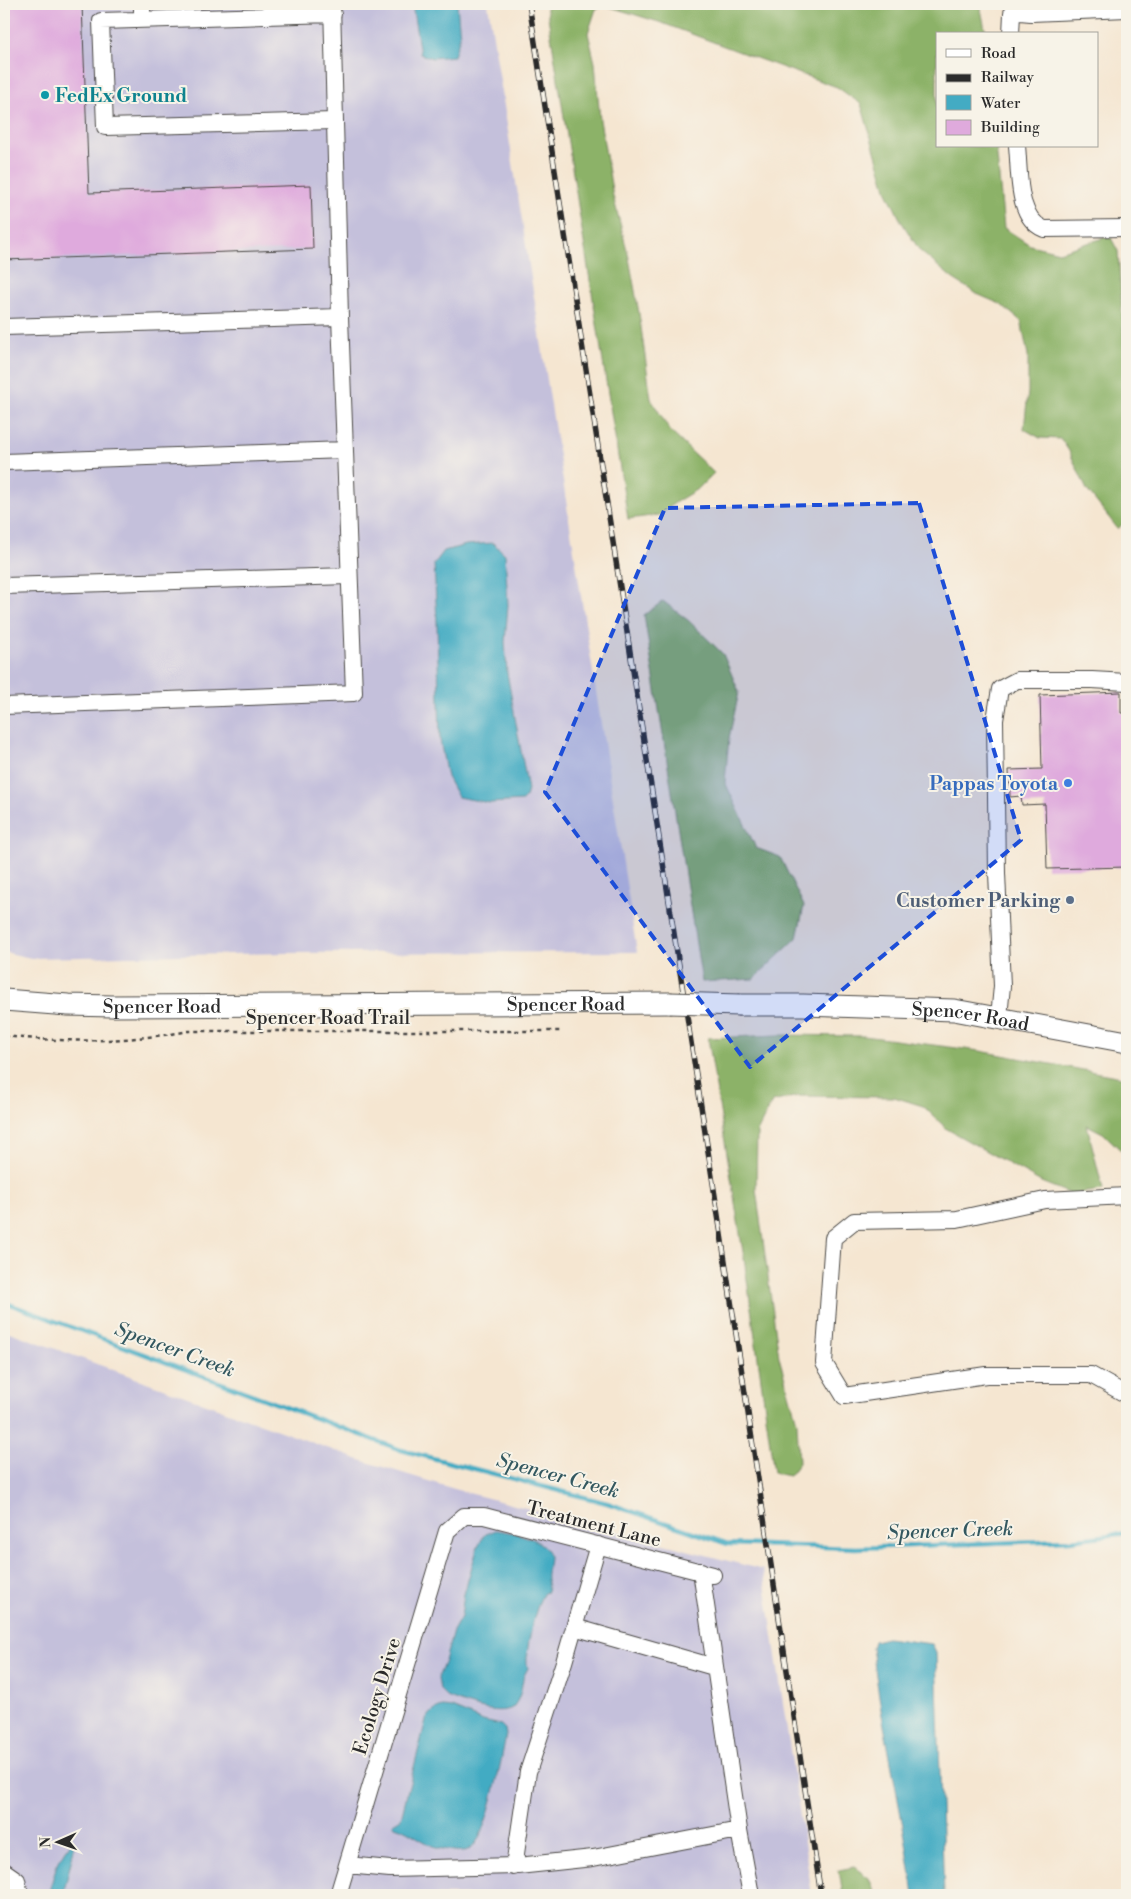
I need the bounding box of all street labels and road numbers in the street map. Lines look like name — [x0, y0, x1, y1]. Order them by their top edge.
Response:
street label: Spencer Road — [507, 992, 625, 1017]
street label: Spencer Road — [102, 994, 221, 1019]
street label: Spencer Road — [911, 998, 1031, 1037]
street label: Spencer Road Trail — [246, 1006, 411, 1030]
street label: Treatment Lane — [524, 1496, 664, 1552]
street label: Ecology Drive — [348, 1635, 406, 1758]

